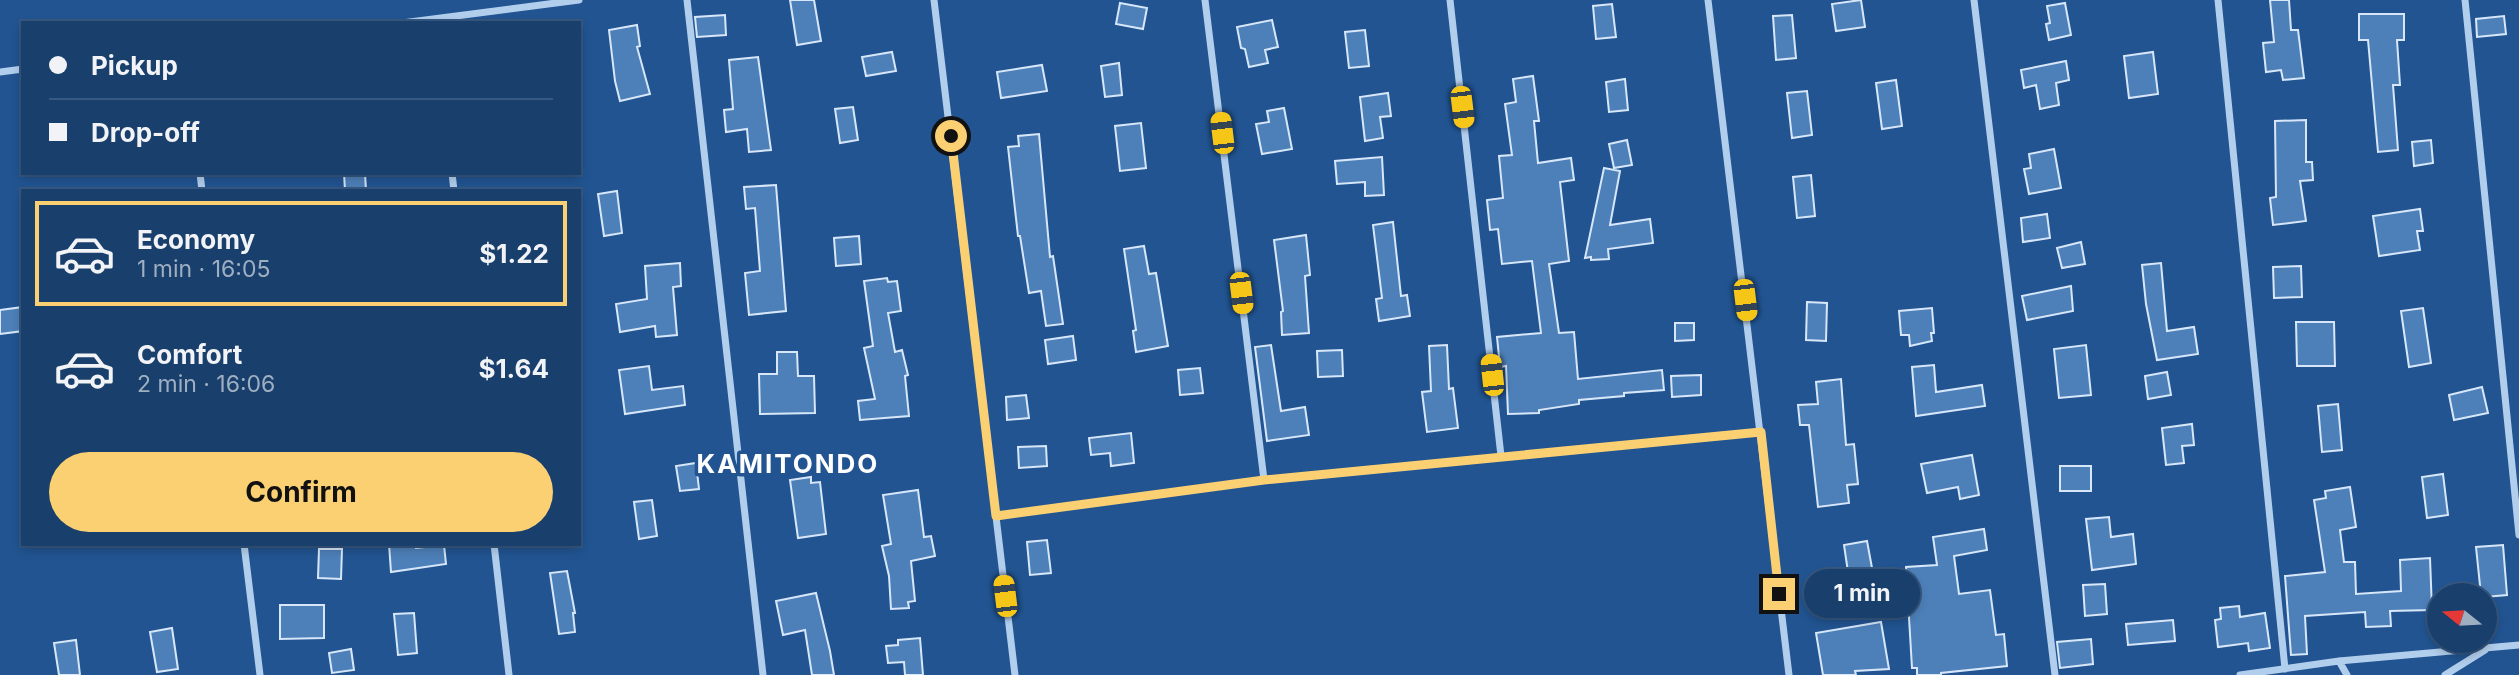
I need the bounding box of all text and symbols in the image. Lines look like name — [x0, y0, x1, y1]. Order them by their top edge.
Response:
text: Pickup — [91, 50, 178, 81]
car — [1450, 85, 1475, 129]
car — [1210, 111, 1235, 155]
text: Drop-off — [91, 117, 200, 148]
route start — [935, 120, 967, 152]
icon: car — [53, 222, 116, 285]
text: Economy — [137, 224, 255, 255]
text: $1.22 — [479, 238, 549, 269]
text: 1 min · 16:05 — [137, 255, 270, 283]
car — [1229, 271, 1254, 315]
car — [1733, 278, 1758, 322]
icon: car — [53, 337, 116, 400]
text: Comfort — [137, 339, 242, 370]
text: $1.64 — [478, 353, 549, 384]
car — [1480, 353, 1505, 397]
text: 2 min · 16:06 — [137, 370, 275, 398]
district label: KAMITONDO — [697, 448, 879, 479]
button: Confirm — [49, 452, 553, 532]
callout: 1 min — [1803, 570, 1919, 618]
car — [993, 574, 1018, 618]
route end — [1763, 578, 1795, 610]
text: 1 min — [1834, 579, 1890, 607]
north arrow — [2427, 583, 2497, 653]
map controls — [2427, 583, 2497, 653]

